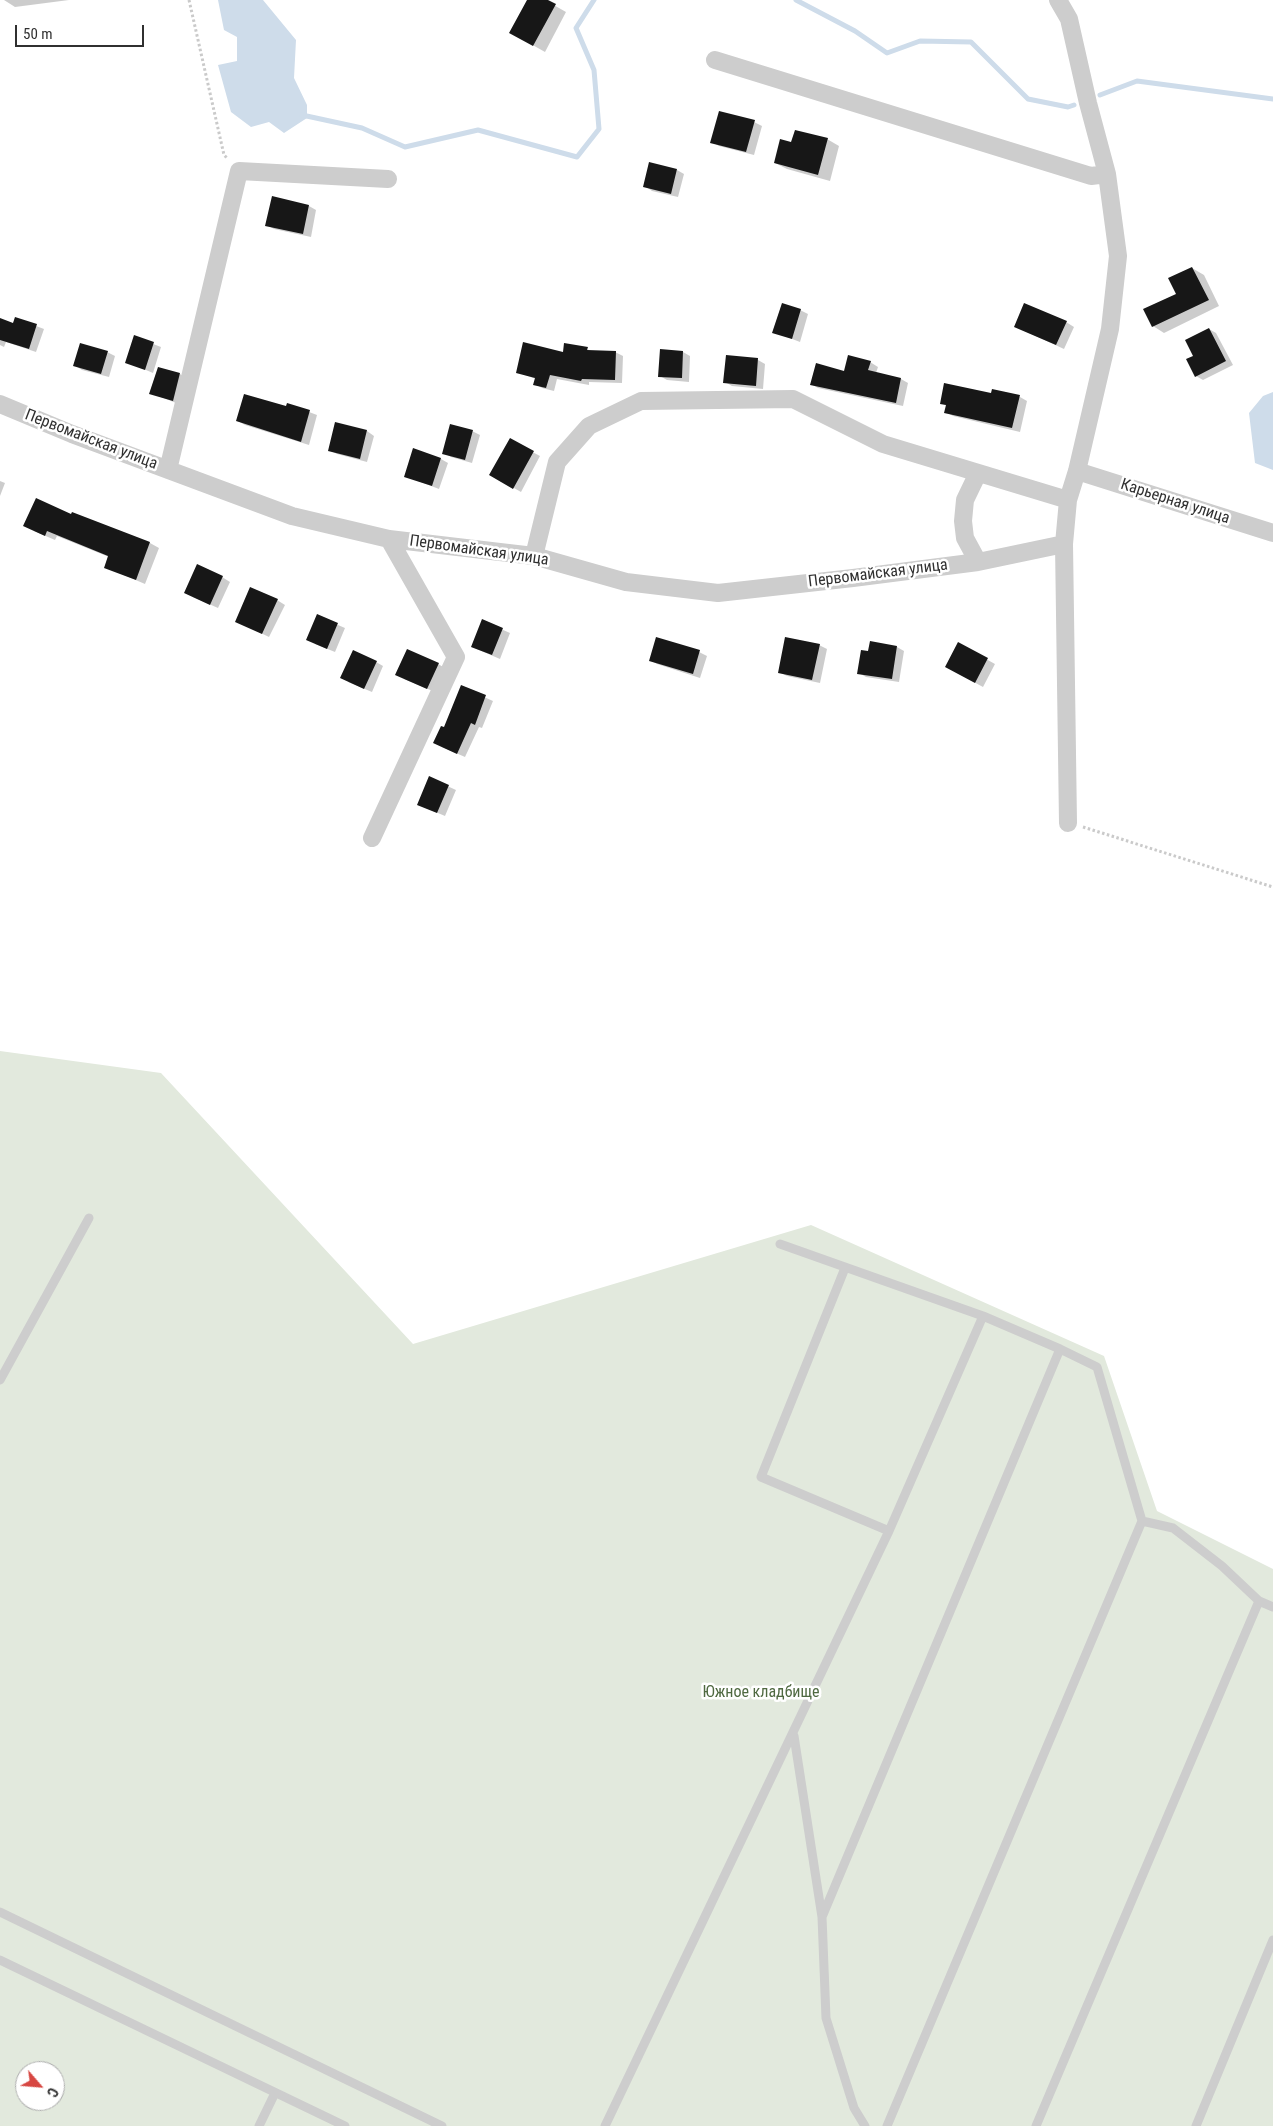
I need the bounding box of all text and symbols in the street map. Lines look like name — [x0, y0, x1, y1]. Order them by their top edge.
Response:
scale bar — [18, 15, 146, 47]
text: 50 m — [23, 25, 53, 43]
street label: Первомайская улица — [22, 406, 160, 474]
street label: Карьерная улица — [1118, 475, 1232, 529]
street label: Первомайская улица — [408, 532, 550, 570]
street label: Первомайская улица — [807, 556, 949, 592]
park label: Южное кладбище — [702, 1683, 820, 1703]
north arrow — [15, 2061, 65, 2111]
text: С — [44, 2085, 61, 2100]

